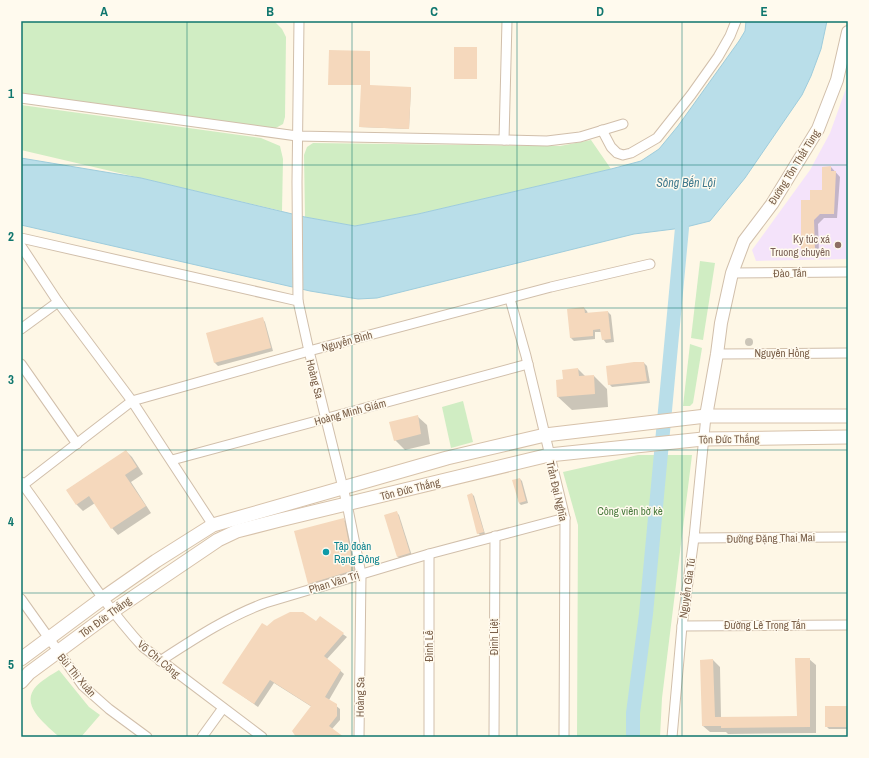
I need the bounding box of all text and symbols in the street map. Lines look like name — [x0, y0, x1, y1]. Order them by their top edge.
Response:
text: A — [100, 3, 108, 20]
text: B — [266, 3, 274, 20]
text: C — [430, 3, 438, 20]
text: D — [596, 3, 604, 20]
text: E — [760, 3, 768, 20]
text: 1 — [8, 85, 14, 102]
street label: Đường Tôn Thất Tùng — [765, 127, 823, 207]
water label: Sông Bến Lội — [656, 175, 716, 191]
text: 2 — [8, 228, 14, 245]
place label: Ky túc xá Truong chuyên — [770, 232, 830, 259]
marker: Ky túc xá Truong chuyên — [833, 240, 843, 250]
street label: Đào Tấn — [773, 266, 807, 280]
street label: Nguyễn Bình — [320, 327, 374, 355]
street label: Nguyên Hồng — [754, 346, 810, 360]
street label: Hoàng Sa — [303, 358, 327, 400]
text: 3 — [8, 371, 14, 388]
street label: Hoàng Minh Giám — [313, 396, 387, 428]
street label: Tôn Đức Thắng — [698, 431, 760, 447]
street label: Trần Đại Nghĩa — [543, 460, 571, 522]
street label: Tôn Đức Thắng — [379, 475, 441, 503]
park label: Công viên bờ kè — [597, 504, 663, 518]
text: 4 — [8, 513, 14, 530]
street label: Đường Đặng Thai Mai — [727, 530, 815, 546]
place label: Tập đoàn Rạng Đông — [334, 539, 380, 566]
marker: Tập đoàn Rạng Đông — [321, 547, 331, 557]
street label: Nguyễn Gia Tú — [676, 557, 698, 619]
street label: Phan Văn Trị — [307, 568, 361, 596]
street label: Tôn Đức Thắng — [76, 593, 134, 641]
street label: Đinh Liệt — [487, 618, 501, 655]
street label: Đường Lê Trọng Tấn — [724, 618, 806, 632]
street label: Đinh Lễ — [422, 630, 436, 662]
street label: Võ Chí Công — [135, 637, 183, 681]
street label: Bùi Thị Xuân — [55, 650, 99, 700]
text: 5 — [8, 656, 14, 673]
street label: Hoàng Sa — [353, 677, 367, 717]

